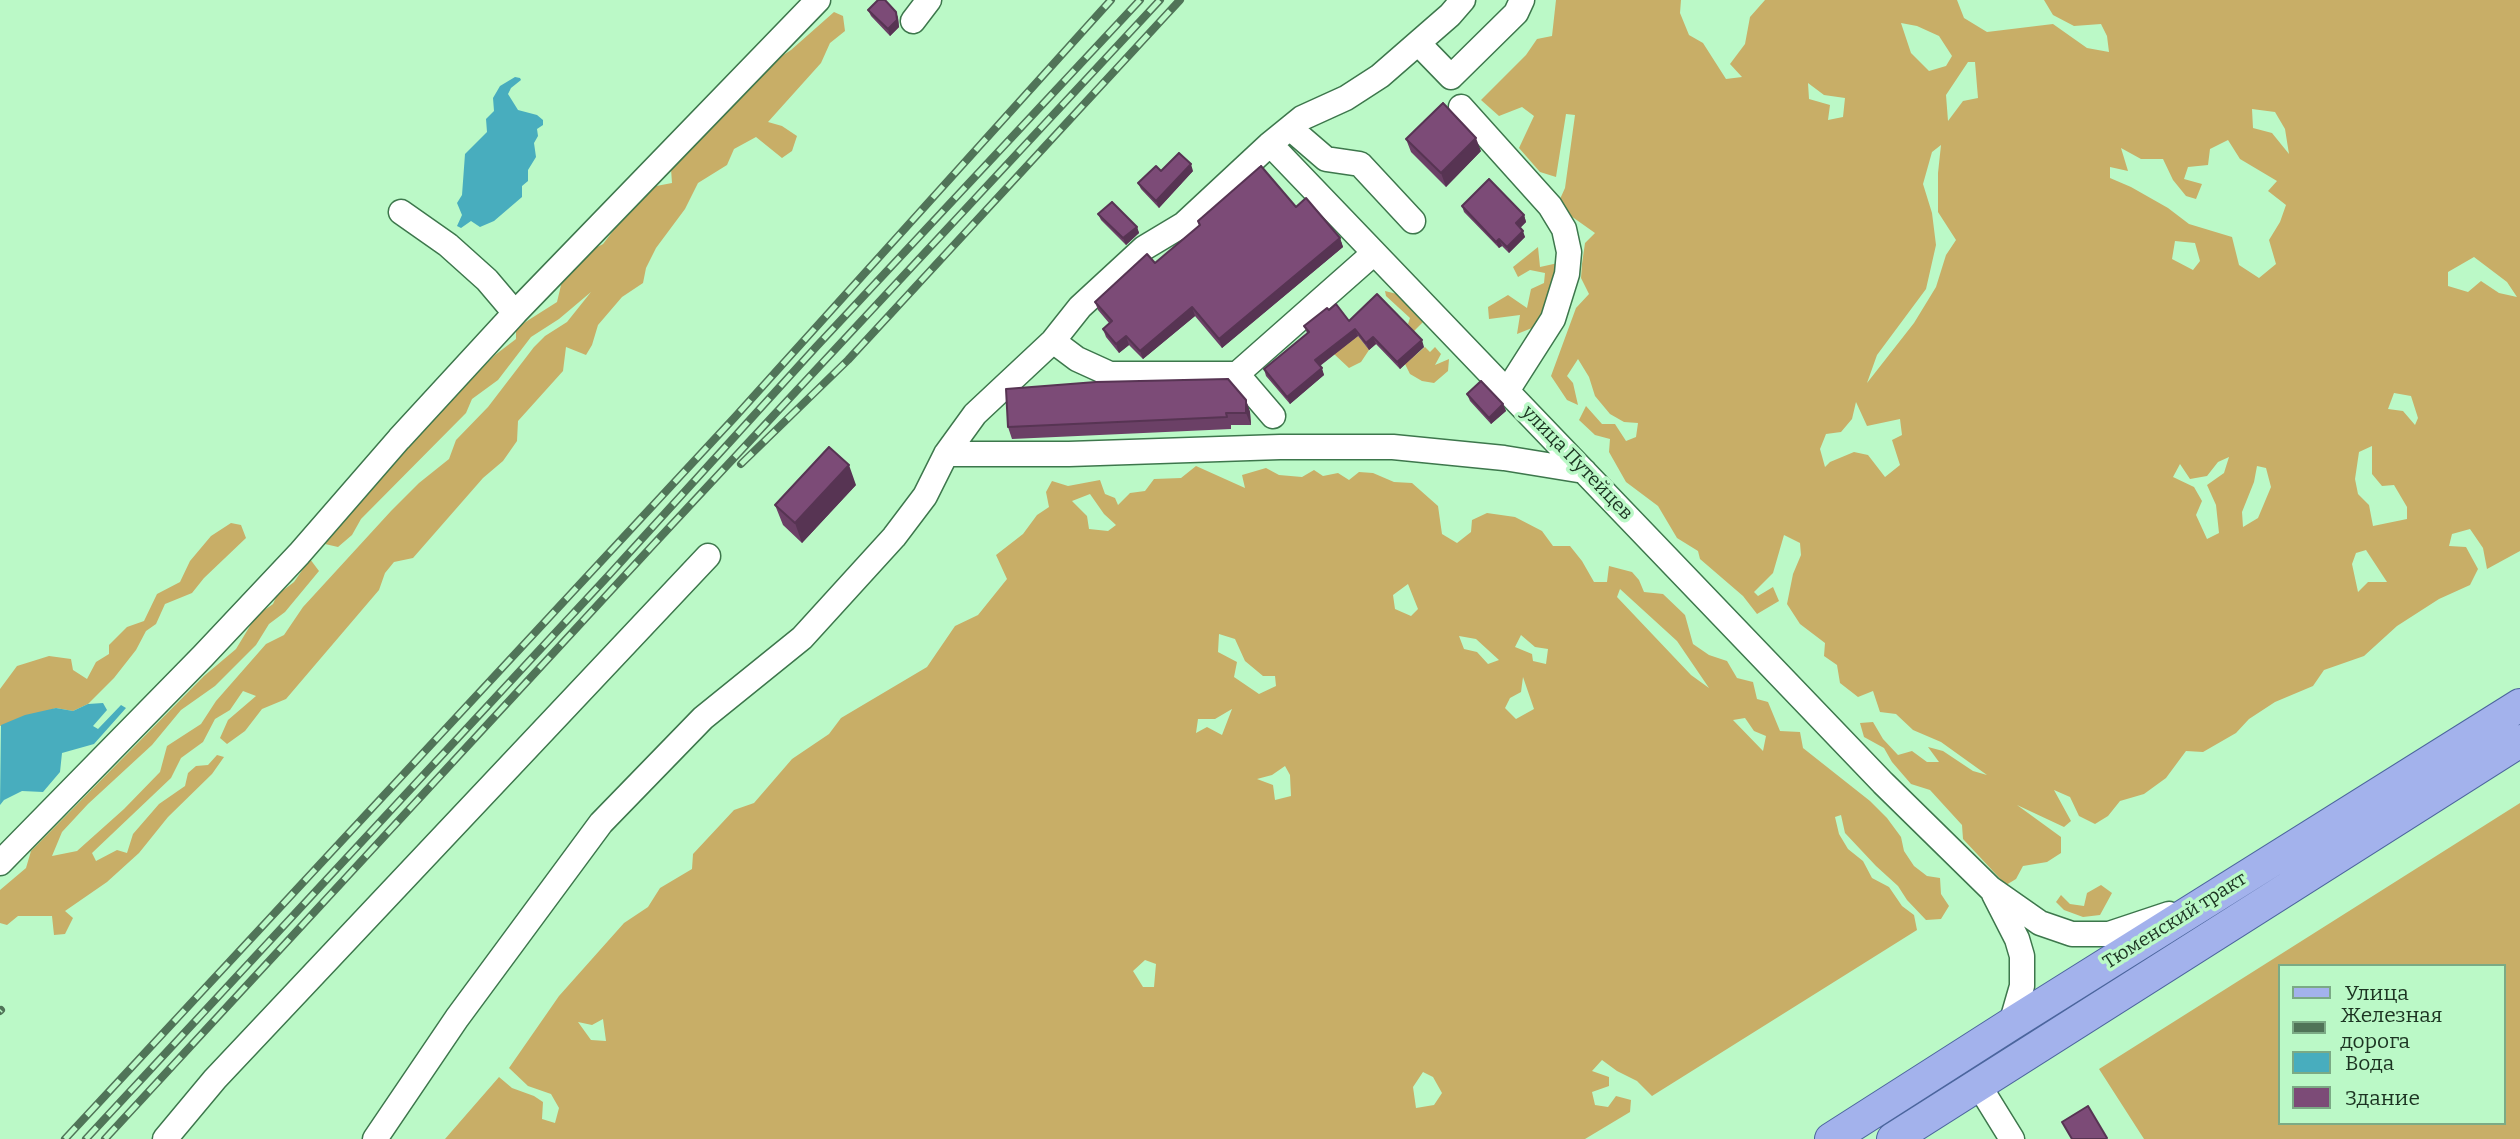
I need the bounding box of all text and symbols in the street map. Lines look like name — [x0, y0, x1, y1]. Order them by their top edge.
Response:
street label: улица Путейцев — [1517, 401, 1637, 525]
street label: Тюменский тракт — [2099, 868, 2251, 974]
legend — [2278, 964, 2506, 1125]
text: Улица — [2345, 980, 2409, 1006]
text: Железная дорога — [2340, 1002, 2442, 1054]
text: Вода — [2345, 1050, 2394, 1076]
text: Здание — [2345, 1085, 2420, 1111]

